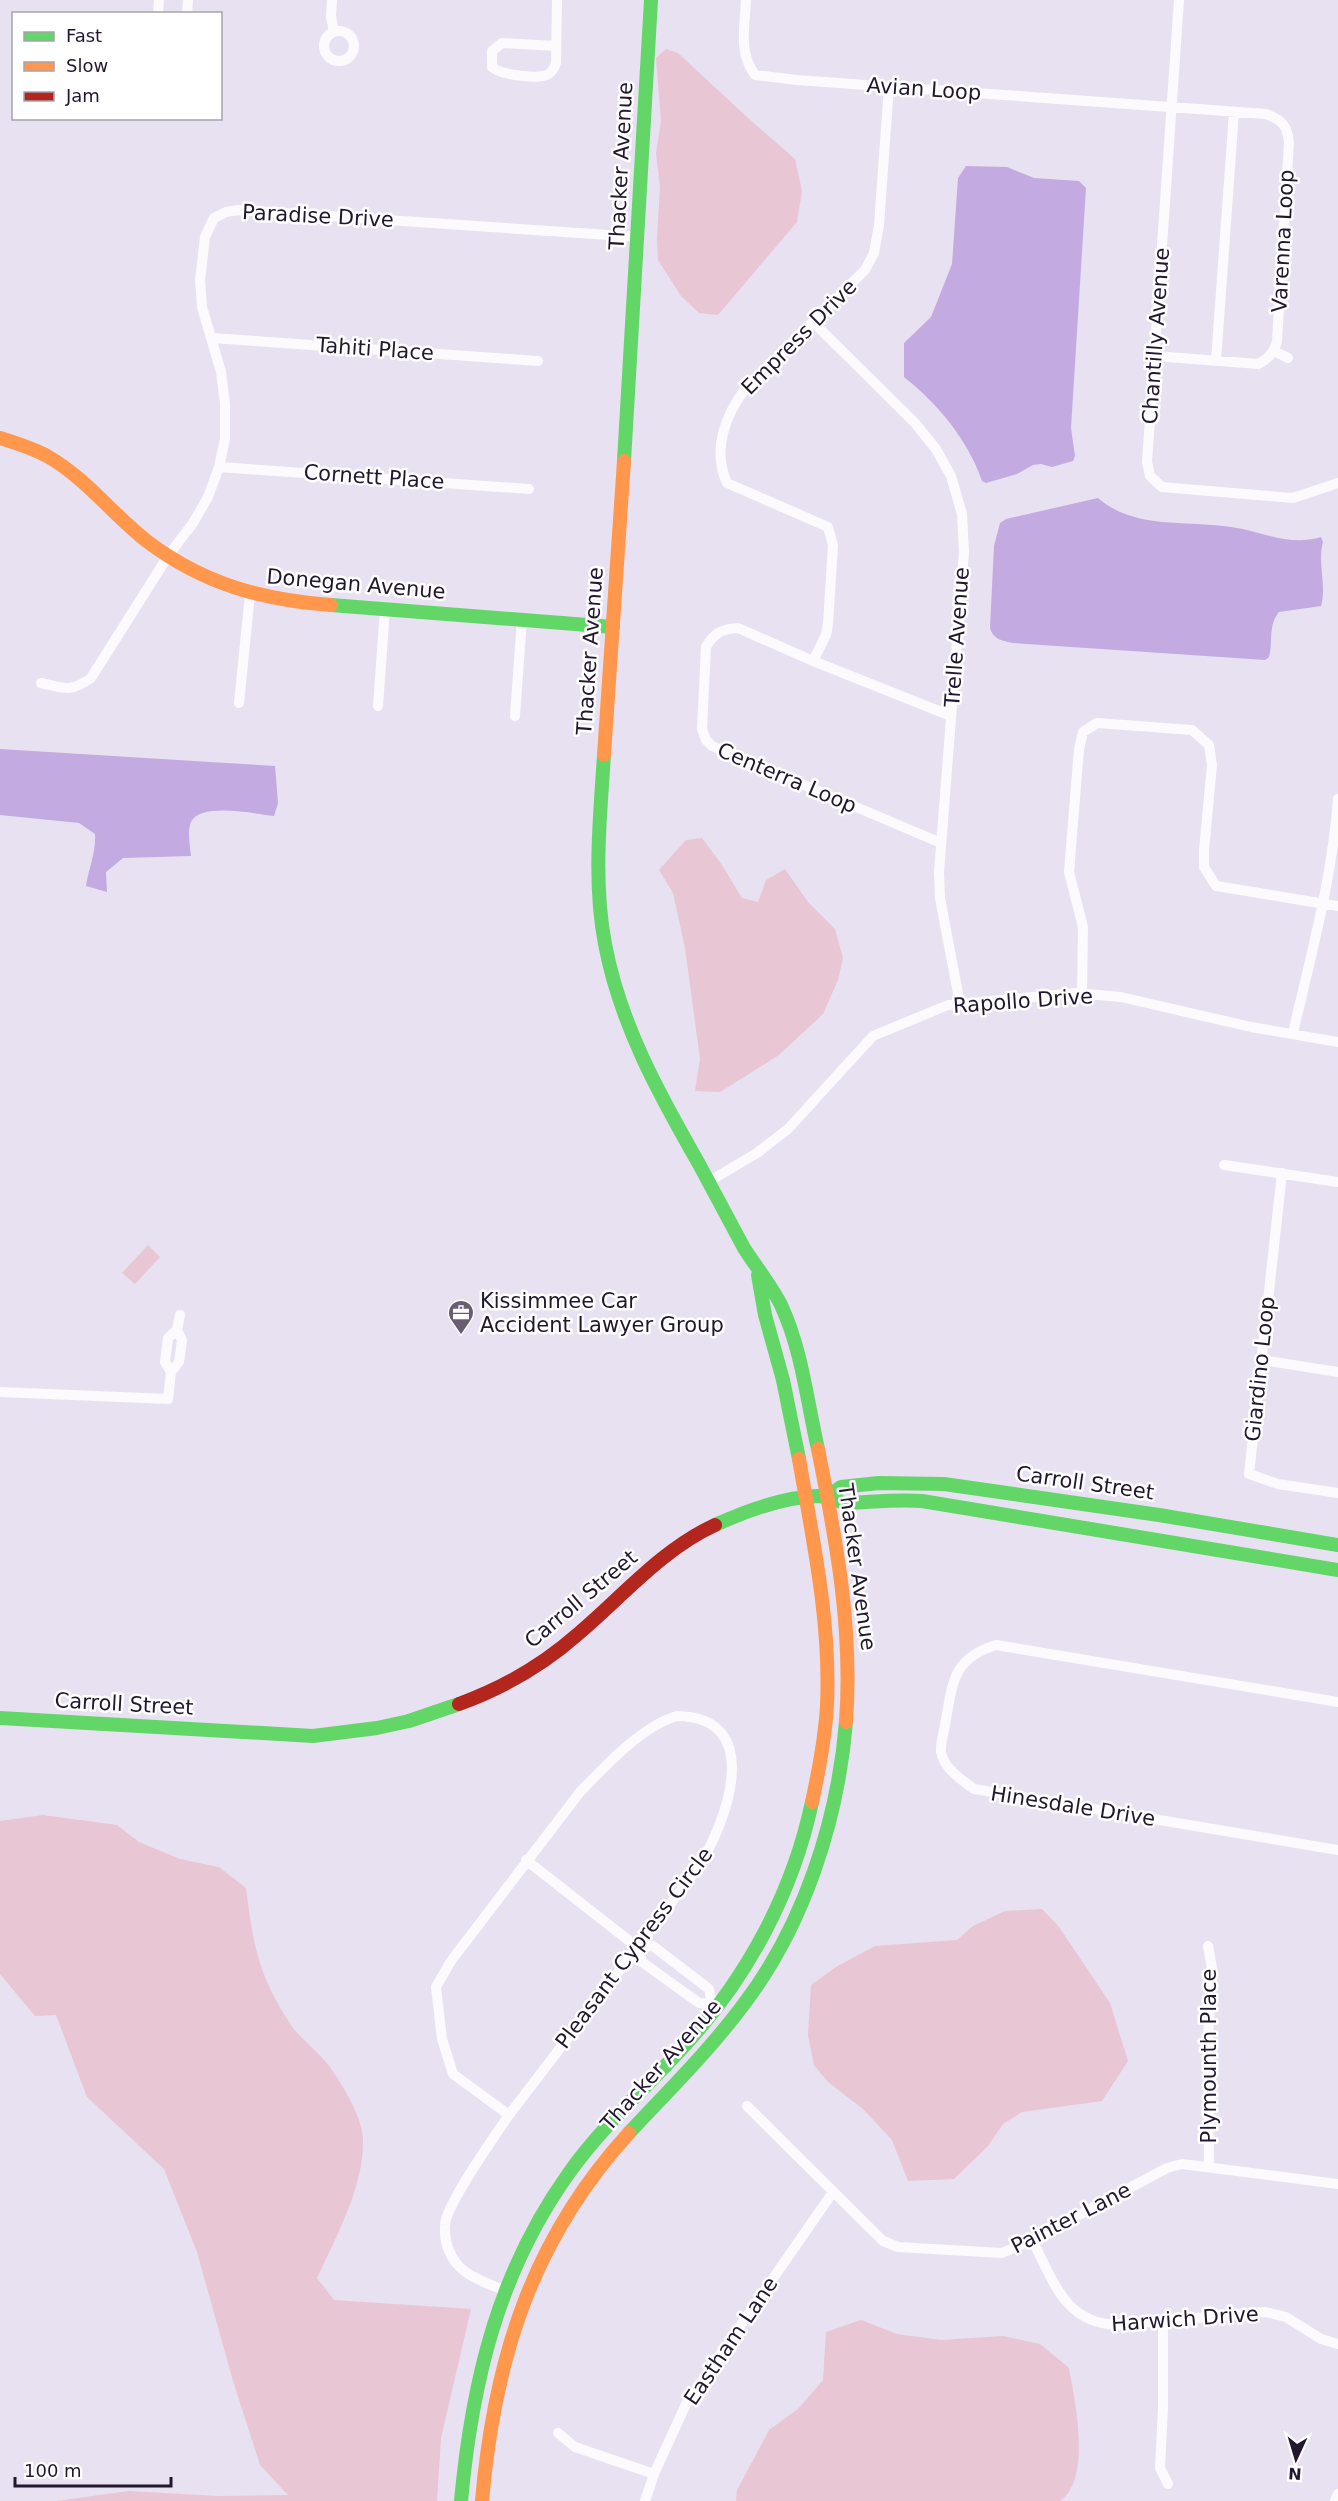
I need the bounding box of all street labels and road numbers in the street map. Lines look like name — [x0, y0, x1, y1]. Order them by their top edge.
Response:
street label: Avian Loop — [866, 73, 982, 105]
street label: Thacker Avenue — [605, 81, 637, 252]
street label: Varenna Loop — [1267, 169, 1299, 313]
street label: Paradise Drive — [242, 200, 394, 232]
street label: Chantilly Avenue — [1138, 247, 1174, 425]
street label: Empress Drive — [737, 275, 861, 399]
street label: Tahiti Place — [314, 333, 435, 365]
street label: Cornett Place — [303, 460, 445, 494]
street label: Donegan Avenue — [266, 564, 446, 604]
street label: Thacker Avenue — [572, 566, 608, 737]
street label: Trelle Avenue — [940, 566, 974, 709]
street label: Centerra Loop — [714, 738, 860, 818]
street label: Rapollo Drive — [952, 984, 1094, 1018]
street label: Giardino Loop — [1240, 1295, 1280, 1443]
street label: Carroll Street — [1015, 1461, 1155, 1505]
street label: Thacker Avenue — [833, 1481, 881, 1652]
street label: Carroll Street — [520, 1545, 642, 1653]
street label: Carroll Street — [54, 1688, 194, 1720]
street label: Hinesdale Drive — [989, 1781, 1157, 1831]
street label: Pleasant Cypress Circle — [551, 1843, 717, 2053]
street label: Plymounth Place — [1197, 1969, 1221, 2143]
street label: Thacker Avenue — [595, 1994, 726, 2136]
street label: Painter Lane — [1007, 2178, 1135, 2258]
street label: Eastham Lane — [679, 2272, 783, 2410]
street label: Harwich Drive — [1110, 2302, 1260, 2336]

